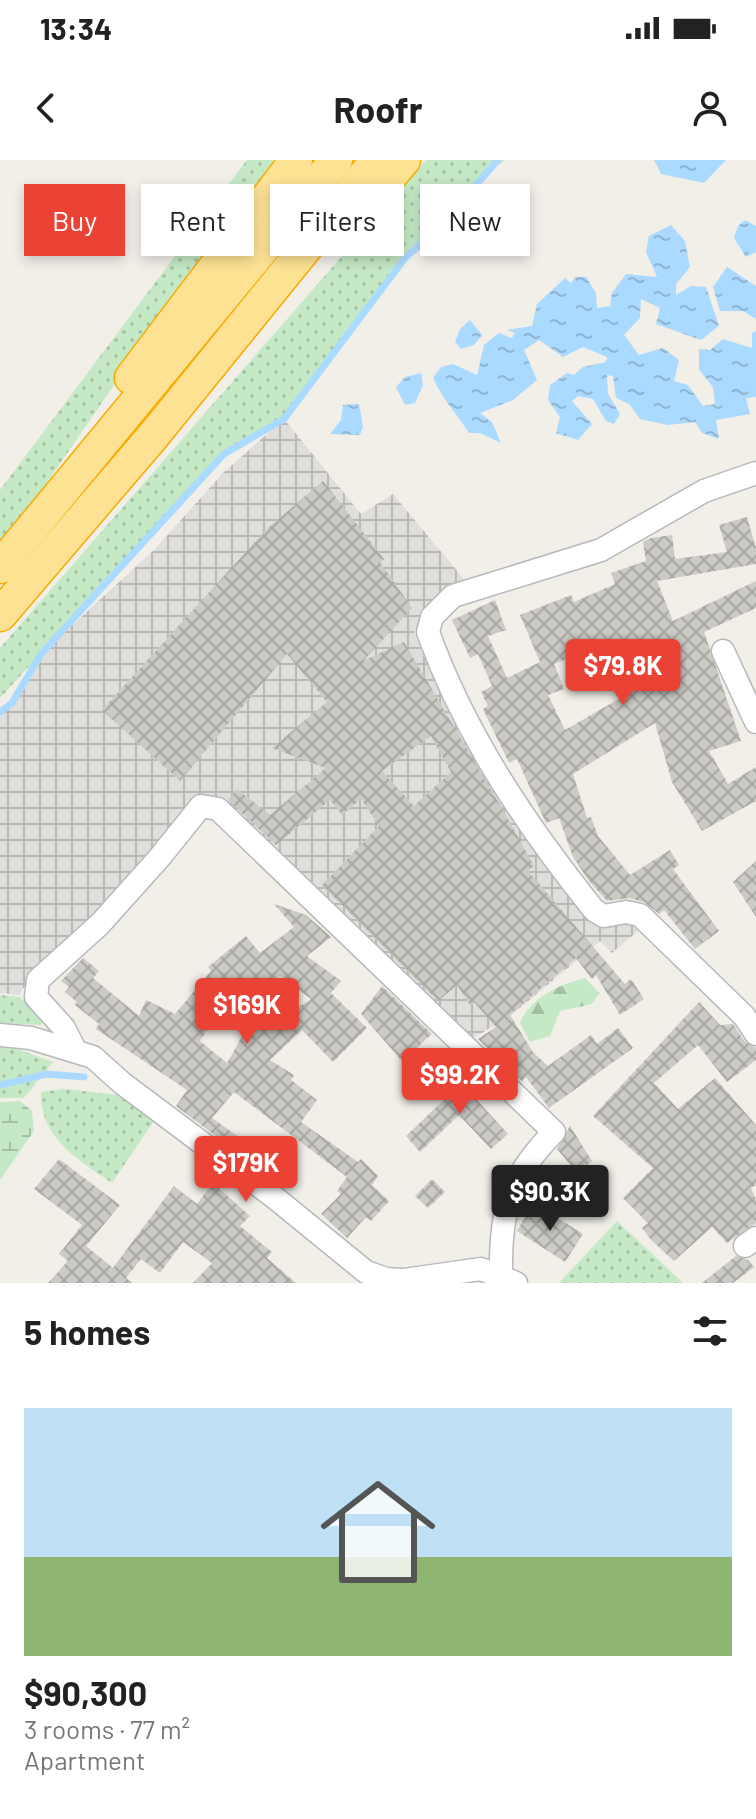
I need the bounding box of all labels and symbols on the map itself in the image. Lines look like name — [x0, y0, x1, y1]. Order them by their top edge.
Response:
pin: $79.8K — [558, 639, 688, 707]
pin: $169K — [191, 978, 303, 1046]
pin: $99.2K — [395, 1048, 525, 1116]
pin: $179K — [190, 1136, 302, 1204]
pin: $90.3K — [485, 1165, 615, 1233]

